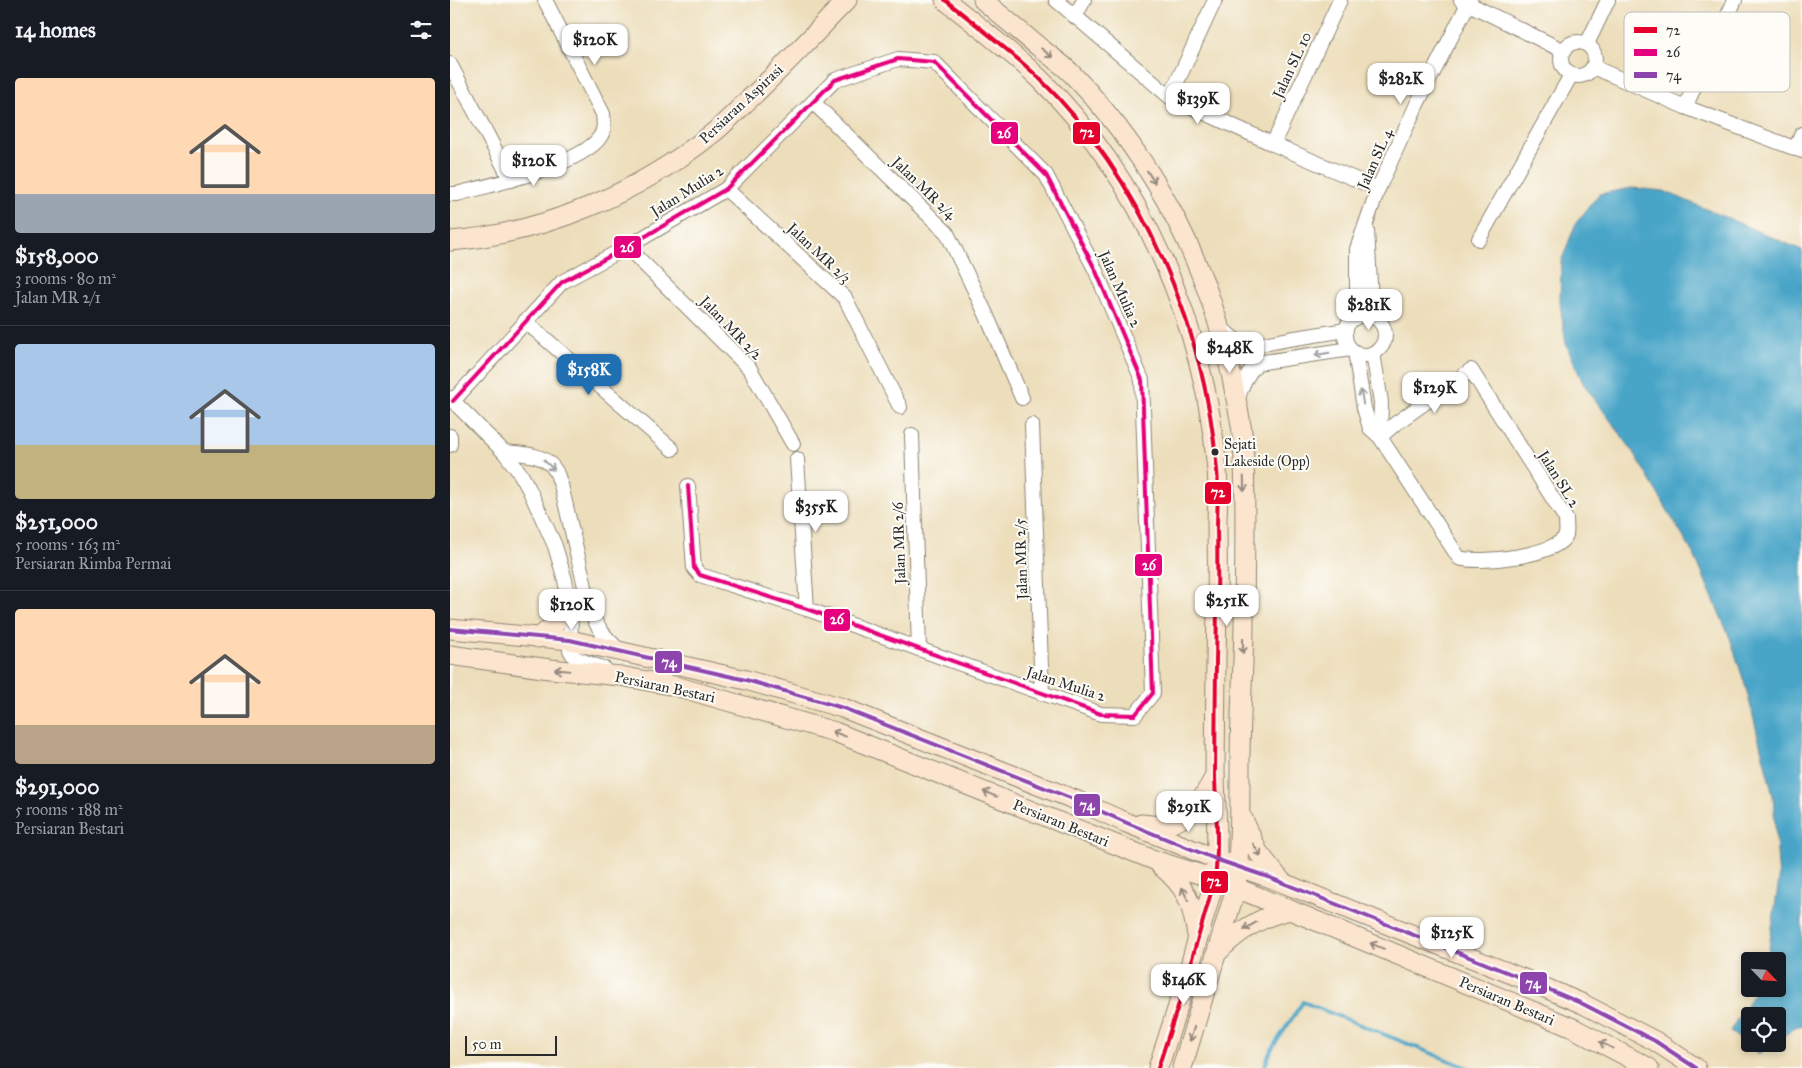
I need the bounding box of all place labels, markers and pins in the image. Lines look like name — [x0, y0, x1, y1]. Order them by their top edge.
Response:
pin: $120K — [560, 23, 630, 66]
pin: $282K — [1366, 62, 1436, 105]
pin: $139K — [1163, 82, 1233, 125]
pin: $120K — [499, 144, 569, 187]
pin: $281K — [1334, 288, 1404, 331]
pin: $248K — [1195, 332, 1265, 374]
pin: $158K — [554, 354, 624, 396]
pin: $129K — [1400, 372, 1470, 414]
place label: Sejati Lakeside (Opp) — [1224, 436, 1310, 471]
marker: Sejati Lakeside (Opp) — [1210, 447, 1220, 457]
pin: $355K — [781, 490, 851, 533]
pin: $251K — [1192, 584, 1262, 627]
pin: $120K — [537, 588, 607, 631]
pin: $291K — [1154, 790, 1224, 833]
pin: $125K — [1417, 916, 1487, 959]
pin: $146K — [1149, 964, 1219, 1006]

